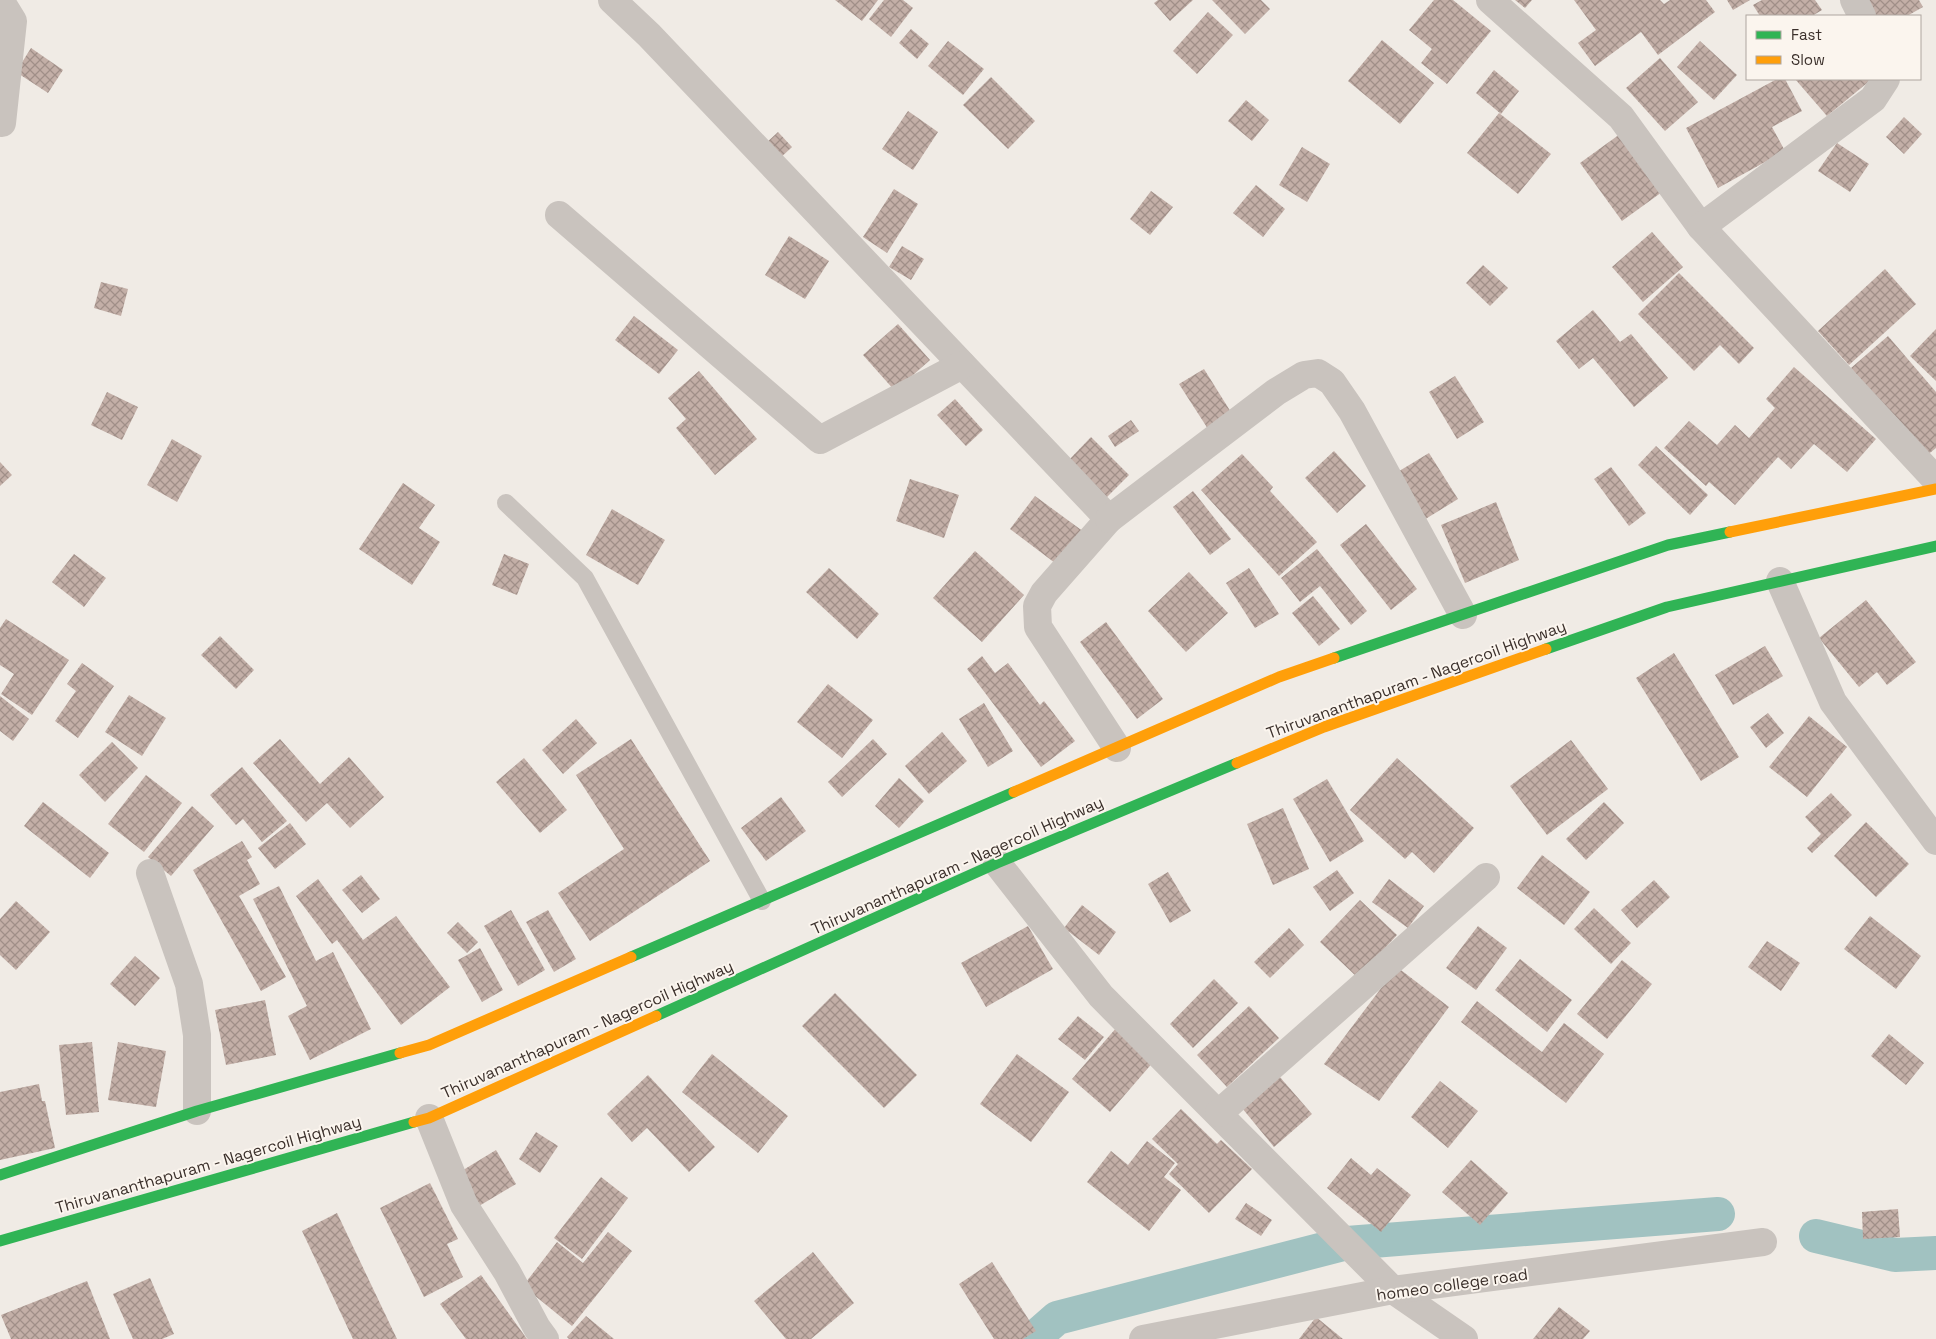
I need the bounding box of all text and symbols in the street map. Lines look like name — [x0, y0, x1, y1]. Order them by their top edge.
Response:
legend — [1746, 15, 1921, 80]
text: Fast — [1791, 25, 1822, 44]
text: Slow — [1791, 50, 1825, 69]
street label: Thiruvananthapuram - Nagercoil Highway — [1263, 615, 1569, 744]
street label: Thiruvananthapuram - Nagercoil Highway — [808, 791, 1106, 940]
street label: Thiruvananthapuram - Nagercoil Highway — [438, 955, 736, 1104]
street label: Thiruvananthapuram - Nagercoil Highway — [53, 1111, 364, 1218]
street label: homeo college road — [1375, 1263, 1529, 1306]

